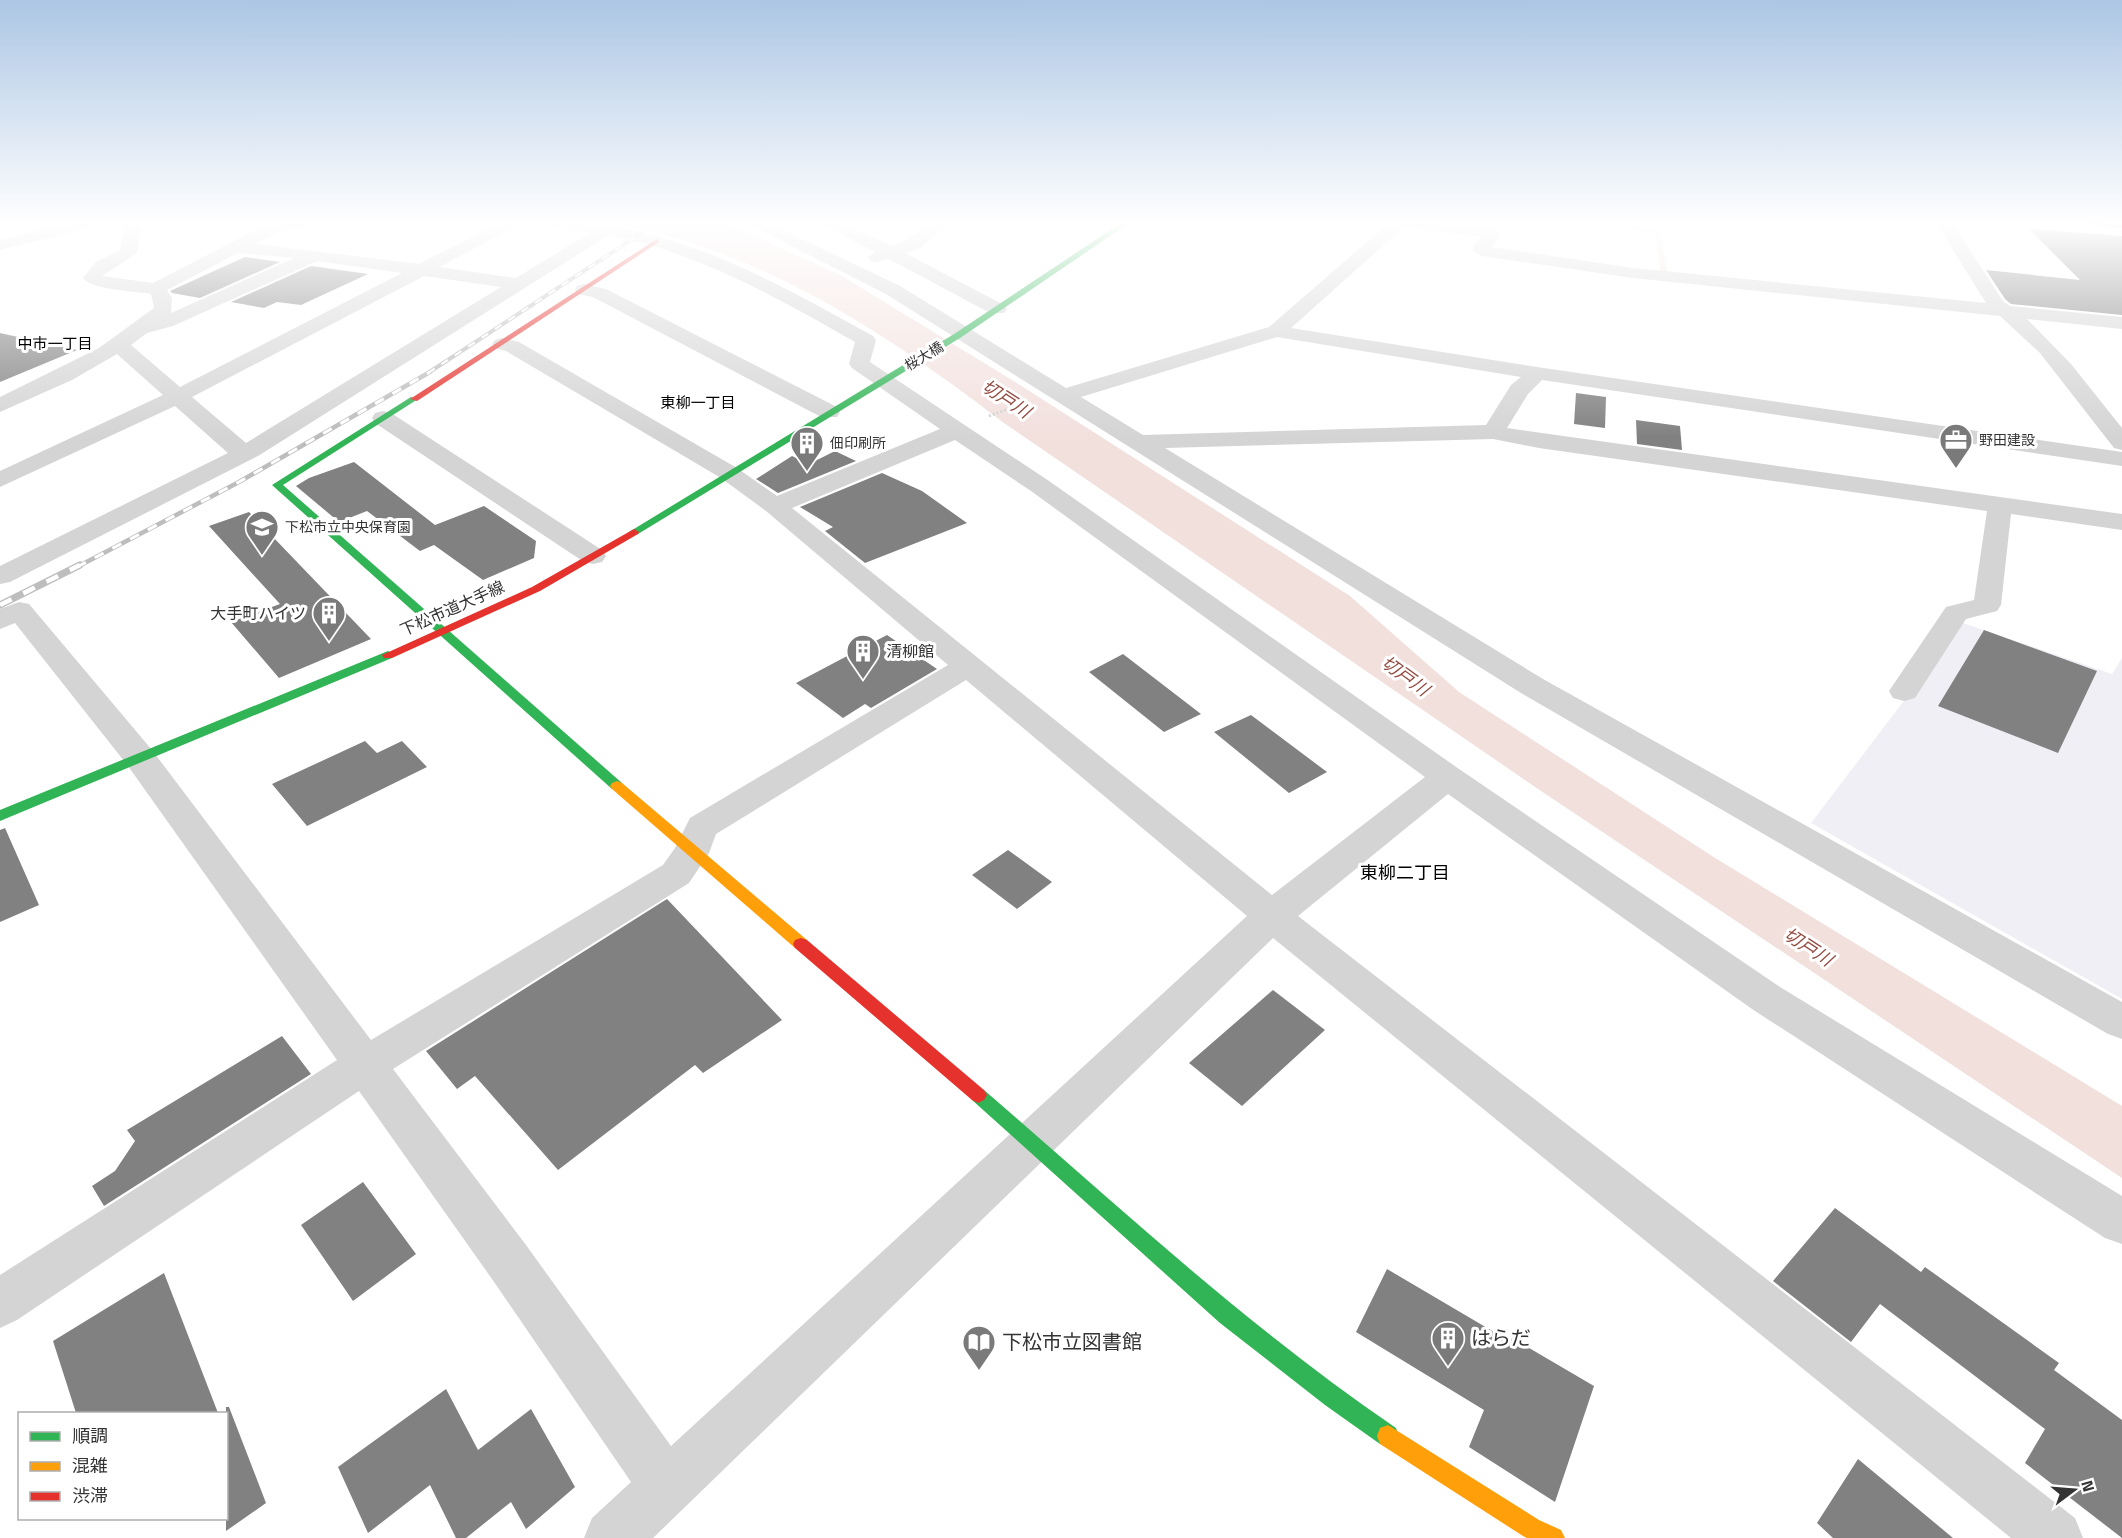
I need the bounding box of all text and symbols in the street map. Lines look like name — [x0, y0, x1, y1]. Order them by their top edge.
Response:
district label: 中市一丁目 — [17, 332, 93, 355]
street label: 桜大橋 — [900, 336, 947, 375]
water label: 切戸川 — [976, 373, 1038, 426]
district label: 東柳一丁目 — [660, 391, 736, 414]
office icon: 野田建設 — [1938, 422, 1974, 469]
building icon: 佃印刷所 — [789, 425, 825, 472]
place label: 野田建設 — [1979, 429, 2035, 450]
place label: 佃印刷所 — [830, 432, 886, 453]
school or university icon: 下松市立中央保育園 — [244, 509, 280, 556]
place label: 下松市立中央保育園 — [285, 516, 411, 537]
street label: 下松市道大手線 — [396, 574, 508, 642]
building icon: 大手町ハイツ — [311, 595, 347, 642]
place label: 大手町ハイツ — [210, 601, 306, 625]
building icon: 清柳館 — [845, 633, 881, 680]
place label: 清柳館 — [886, 639, 934, 663]
water label: 切戸川 — [1376, 649, 1437, 704]
district label: 東柳二丁目 — [1360, 859, 1450, 886]
water label: 切戸川 — [1778, 921, 1840, 974]
building icon: はらだ — [1430, 1320, 1466, 1367]
place label: はらだ — [1471, 1322, 1531, 1353]
library icon: 下松市立図書館 — [961, 1324, 997, 1371]
place label: 下松市立図書館 — [1002, 1326, 1142, 1357]
legend — [18, 1412, 228, 1520]
text: 順調 — [72, 1422, 108, 1449]
text: 混雑 — [72, 1452, 108, 1479]
north arrow — [2044, 1460, 2104, 1520]
text: N — [2075, 1477, 2101, 1495]
text: 渋滞 — [72, 1482, 108, 1509]

